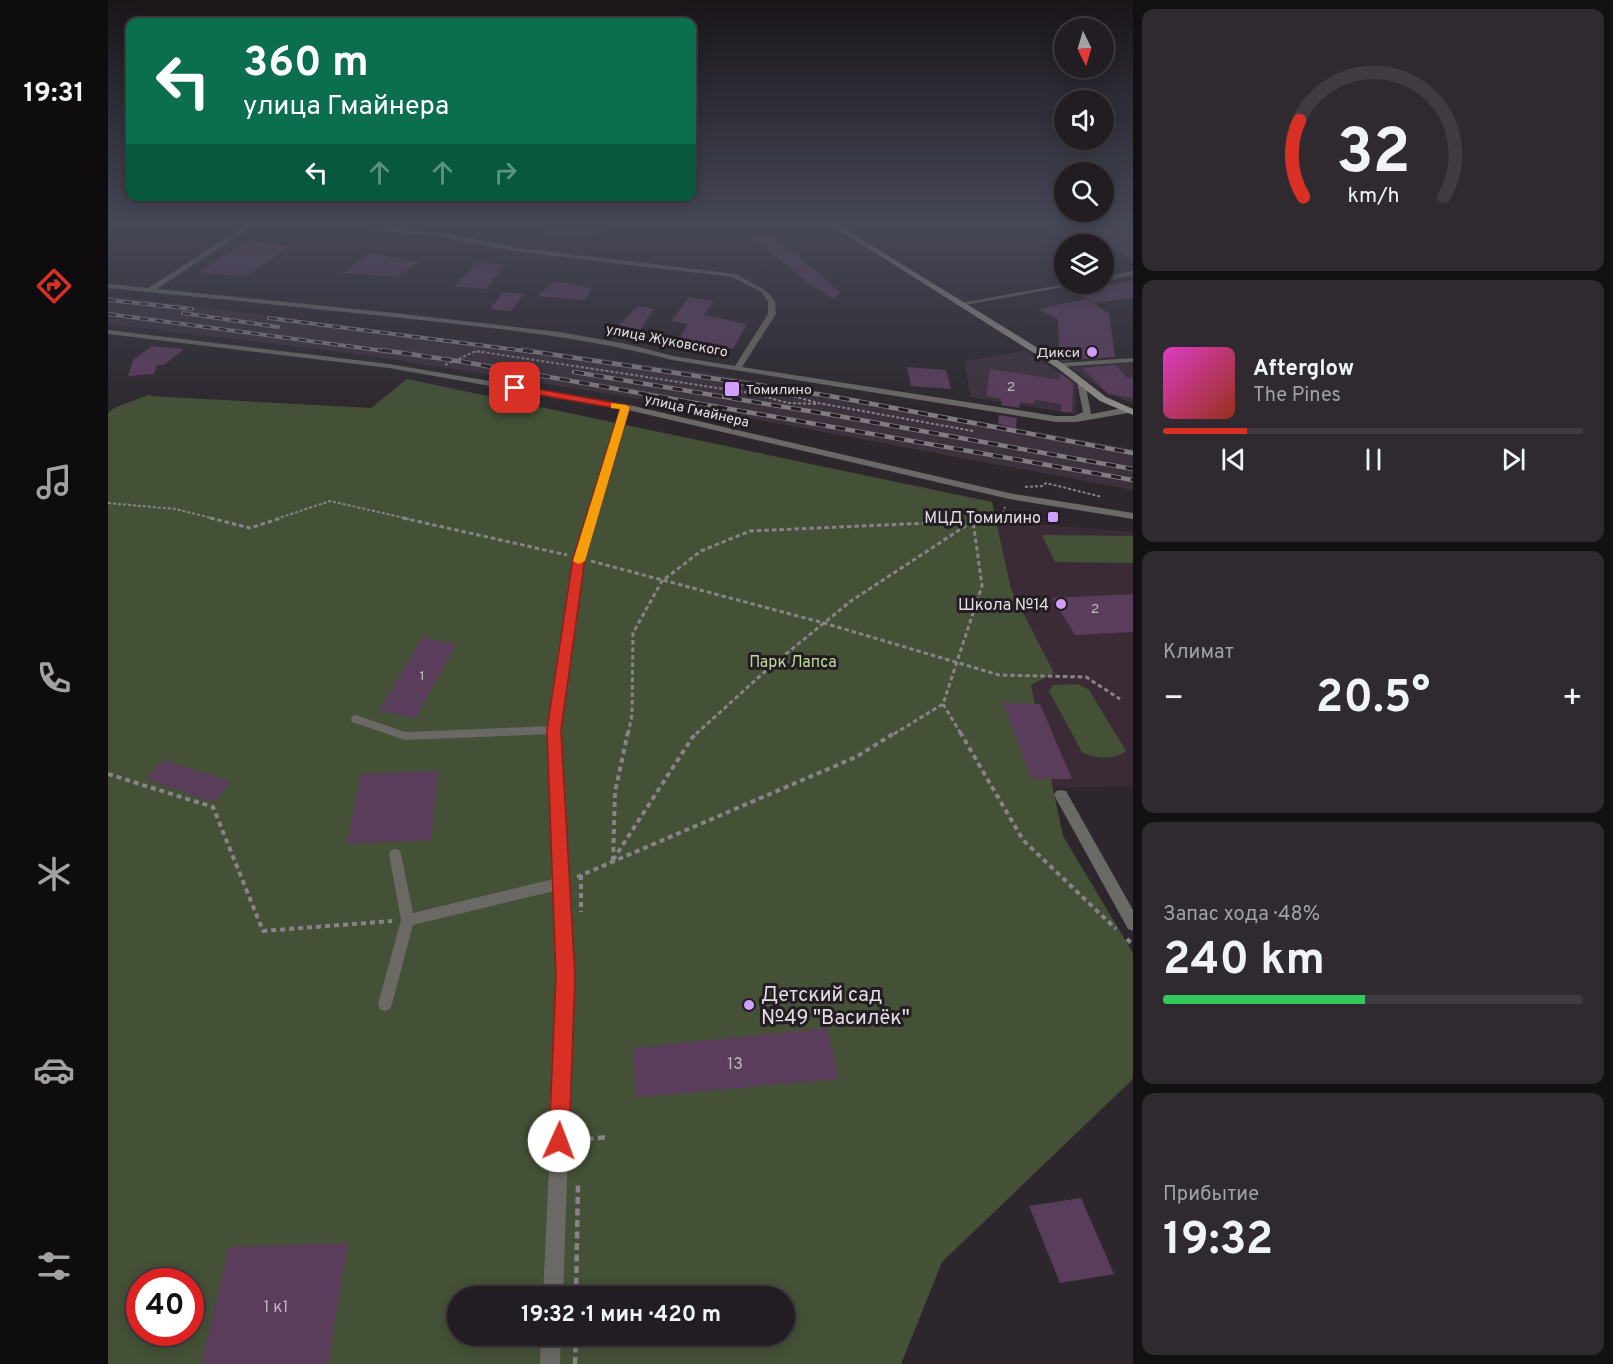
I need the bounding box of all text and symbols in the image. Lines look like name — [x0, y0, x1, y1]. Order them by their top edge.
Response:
north arrow — [1054, 18, 1114, 78]
map controls — [1054, 18, 1114, 294]
text: 360 m — [243, 38, 369, 91]
icon: left — [144, 42, 222, 120]
text: 19:31 — [24, 77, 84, 111]
text: улица Гмайнера — [243, 90, 449, 124]
button: sound — [1054, 90, 1114, 150]
text: 32 — [1336, 116, 1410, 195]
icon: left — [300, 156, 333, 189]
icon: ahead — [363, 156, 396, 189]
icon: ahead — [426, 156, 459, 189]
icon: right — [489, 156, 522, 189]
button: search — [1054, 162, 1114, 222]
text: km/h — [1347, 183, 1399, 210]
button: layers — [1054, 234, 1114, 294]
icon: directions — [33, 265, 75, 307]
street label: улица Жуковского — [604, 321, 729, 362]
place label: Дикси — [1037, 345, 1080, 362]
marker: Дикси — [1085, 345, 1099, 359]
text: Afterglow — [1253, 356, 1354, 383]
pin — [489, 362, 540, 413]
icon: arrive — [498, 371, 531, 404]
house number: 2 — [1007, 379, 1015, 396]
marker: Томилино — [723, 380, 741, 398]
place label: Томилино — [746, 382, 812, 399]
text: The Pines — [1253, 383, 1341, 409]
street label: улица Гмайнера — [643, 391, 751, 432]
icon: previous — [1217, 443, 1250, 476]
icon: pause — [1357, 443, 1390, 476]
icon: next — [1497, 443, 1530, 476]
icon: music — [33, 461, 75, 503]
place label: МЦД Томилино — [924, 509, 1041, 529]
marker: МЦД Томилино — [1046, 510, 1060, 524]
place label: Школа №14 — [958, 596, 1049, 616]
marker: Школа №14 — [1054, 597, 1068, 611]
house number: 2 — [1091, 601, 1099, 618]
text: Климат — [1163, 640, 1234, 666]
park label: Парк Лапса — [749, 653, 837, 673]
icon: phone — [33, 657, 75, 699]
house number: 1 — [419, 668, 425, 685]
text: 20.5° — [1316, 671, 1430, 728]
text: − — [1163, 679, 1184, 721]
text: + — [1562, 679, 1583, 721]
icon: climate — [33, 853, 75, 895]
text: Запас хода · 48% — [1163, 902, 1320, 928]
text: 240 km — [1163, 933, 1325, 990]
place label: Детский сад №49 "Василёк" — [761, 983, 910, 1032]
marker: Детский сад №49 "Василёк" — [742, 998, 756, 1012]
icon: car — [33, 1049, 75, 1091]
house number: 13 — [727, 1055, 743, 1075]
position arrow — [527, 1109, 591, 1173]
text: Прибытие — [1163, 1182, 1259, 1208]
text: 19:32 — [1163, 1213, 1273, 1270]
icon: filters — [33, 1245, 75, 1287]
speed limit sign: 40 — [126, 1268, 204, 1346]
house number: 1 к1 — [264, 1298, 288, 1318]
text: 19:32 · 1 мин · 420 m — [521, 1302, 721, 1329]

